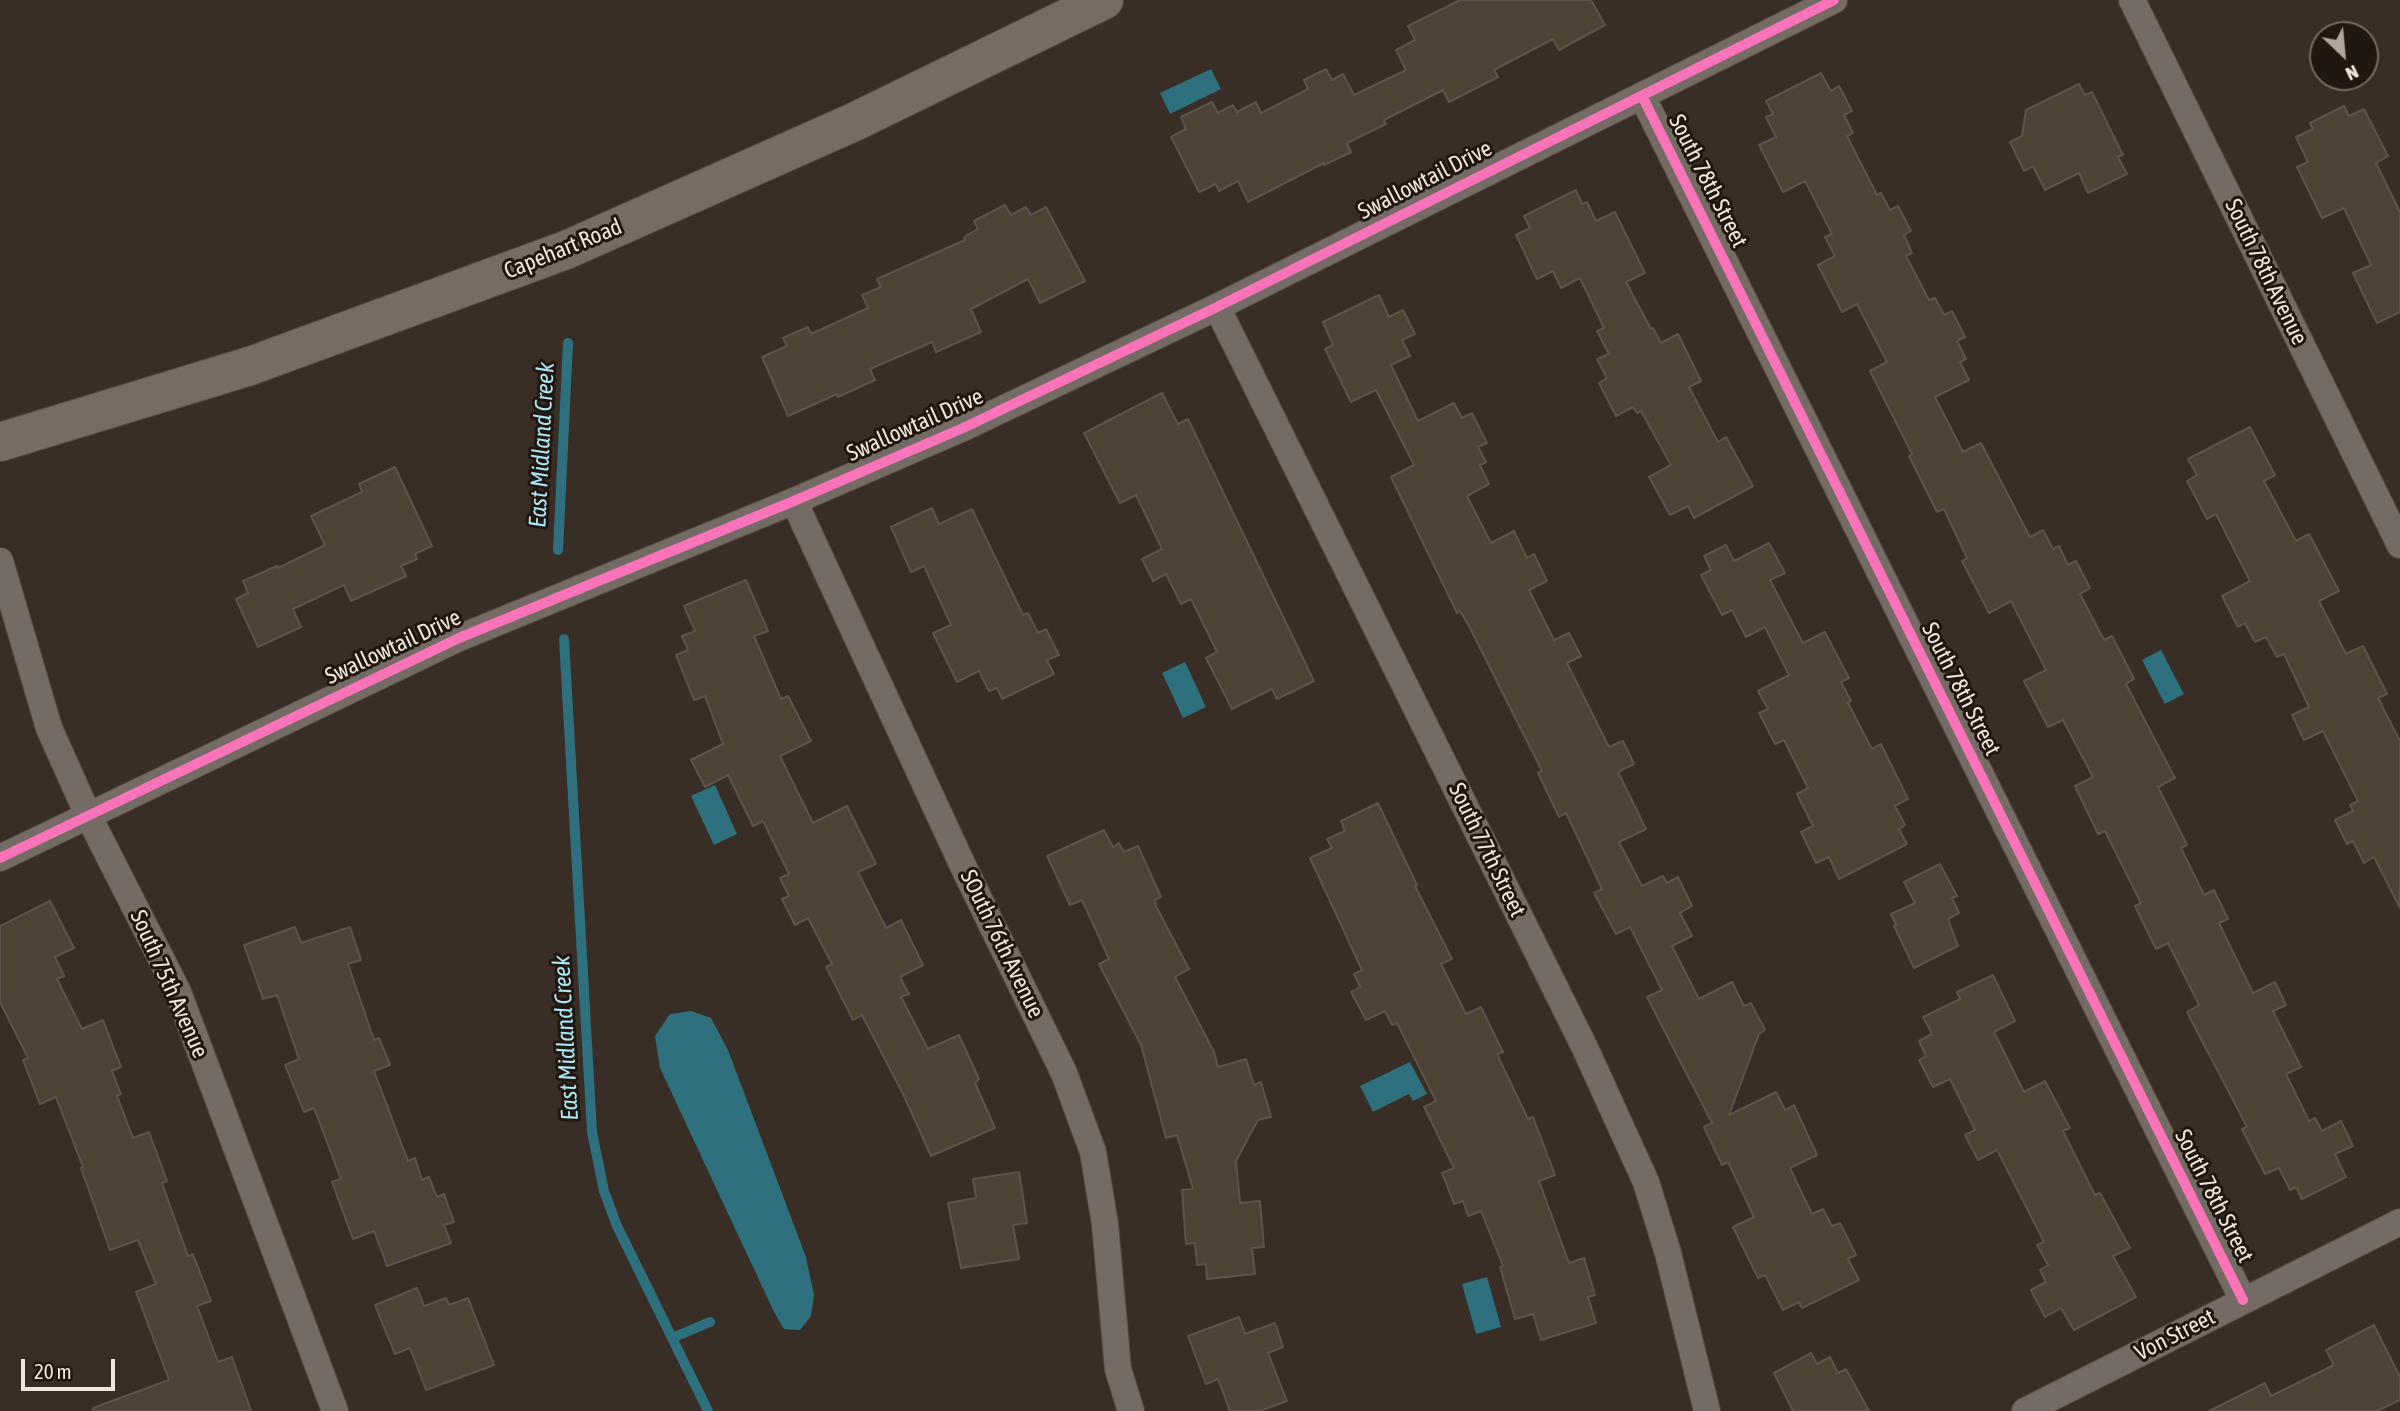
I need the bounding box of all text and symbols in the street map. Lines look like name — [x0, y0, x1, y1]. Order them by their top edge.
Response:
north arrow — [2309, 21, 2379, 91]
text: N — [2342, 61, 2362, 85]
street label: South 78th Street — [1663, 110, 1753, 252]
street label: Swallowtail Drive — [1354, 134, 1496, 226]
street label: South 78th Avenue — [2219, 195, 2313, 349]
street label: Capehart Road — [500, 213, 626, 285]
water label: East Midland Creek — [523, 362, 561, 528]
street label: Swallowtail Drive — [843, 383, 987, 467]
street label: Swallowtail Drive — [321, 604, 465, 690]
street label: South 78th Street — [1916, 618, 2006, 760]
street label: South 77th Street — [1443, 779, 1531, 921]
street label: SOuth 76th Avenue — [954, 865, 1050, 1023]
street label: South 75th Avenue — [124, 906, 214, 1062]
water label: East Midland Creek — [547, 955, 585, 1121]
street label: South 78th Street — [2169, 1125, 2259, 1267]
street label: Von Street — [2130, 1303, 2220, 1367]
scale bar — [24, 1344, 119, 1388]
text: 20 m — [34, 1359, 72, 1383]

